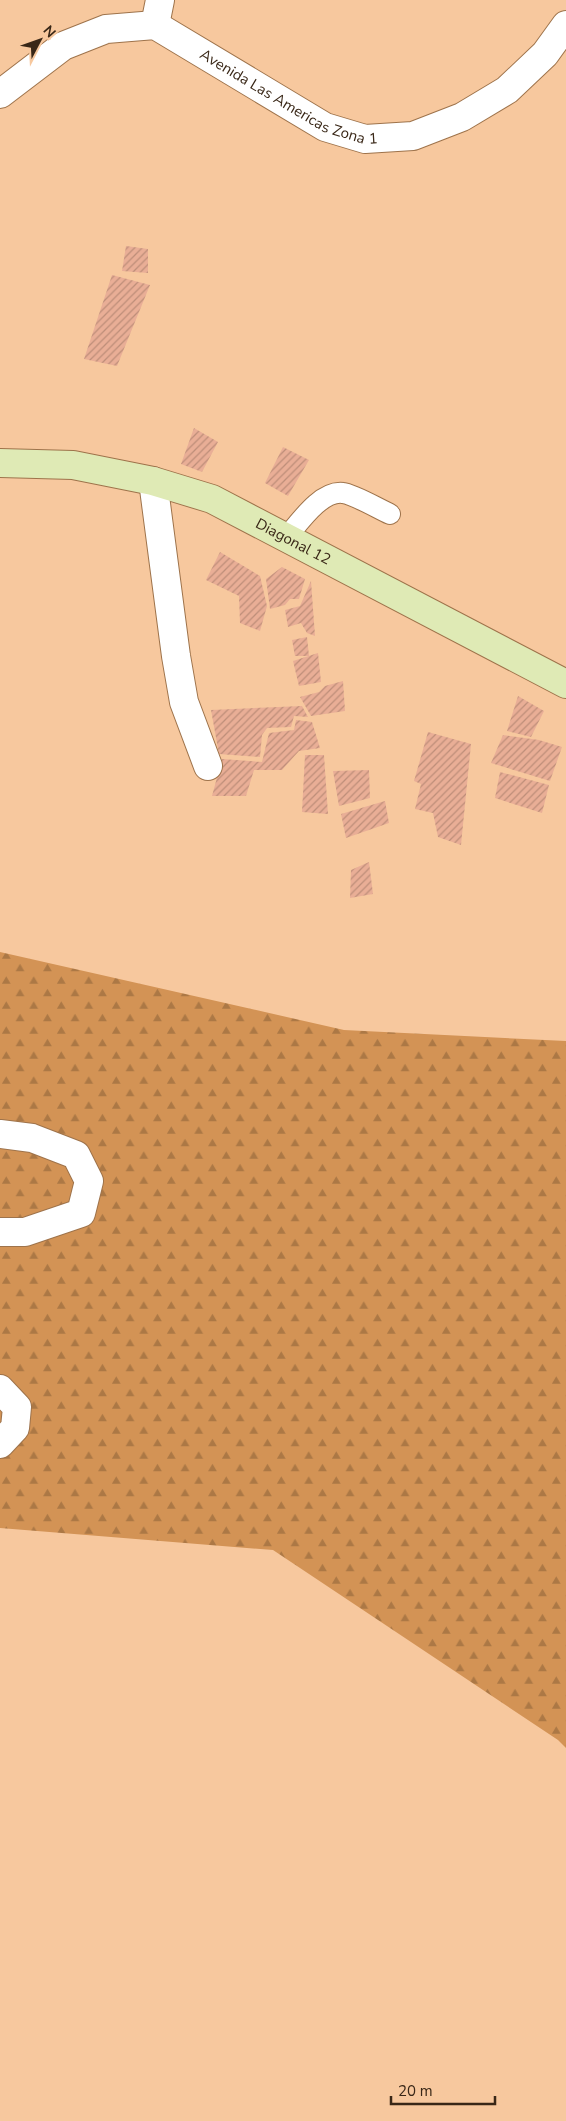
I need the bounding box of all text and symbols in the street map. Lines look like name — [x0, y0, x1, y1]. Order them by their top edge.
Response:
north arrow — [15, 15, 65, 65]
text: N — [39, 22, 60, 42]
street label: Avenida Las Americas Zona 1 — [196, 44, 378, 149]
street label: Diagonal 12 — [252, 513, 334, 569]
scale bar — [391, 2074, 495, 2106]
text: 20 m — [398, 2081, 433, 2101]

